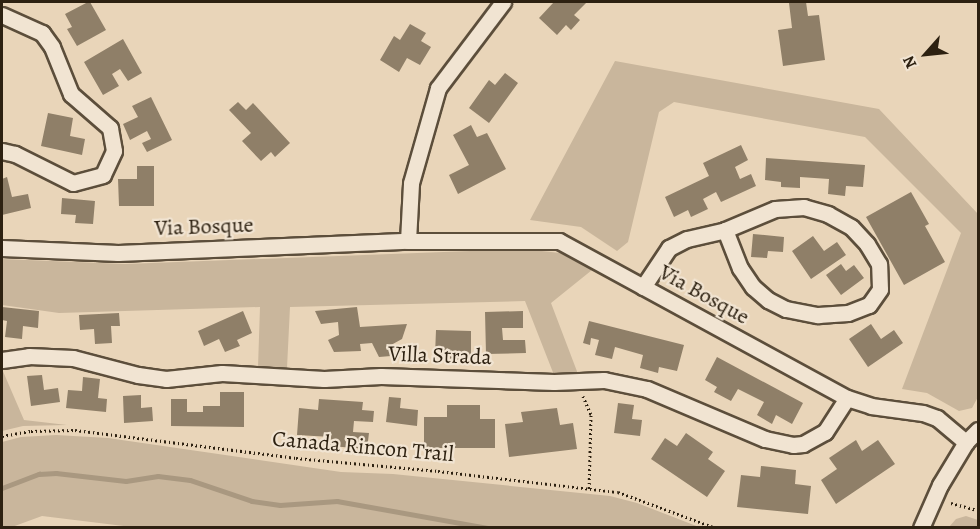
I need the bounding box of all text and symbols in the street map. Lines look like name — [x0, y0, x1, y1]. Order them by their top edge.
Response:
north arrow — [896, 24, 956, 84]
text: N — [898, 52, 922, 72]
street label: Via Bosque — [154, 212, 254, 242]
street label: Via Bosque — [654, 259, 754, 331]
street label: Villa Strada — [388, 341, 492, 371]
street label: Canada Rincon Trail — [271, 426, 455, 468]

